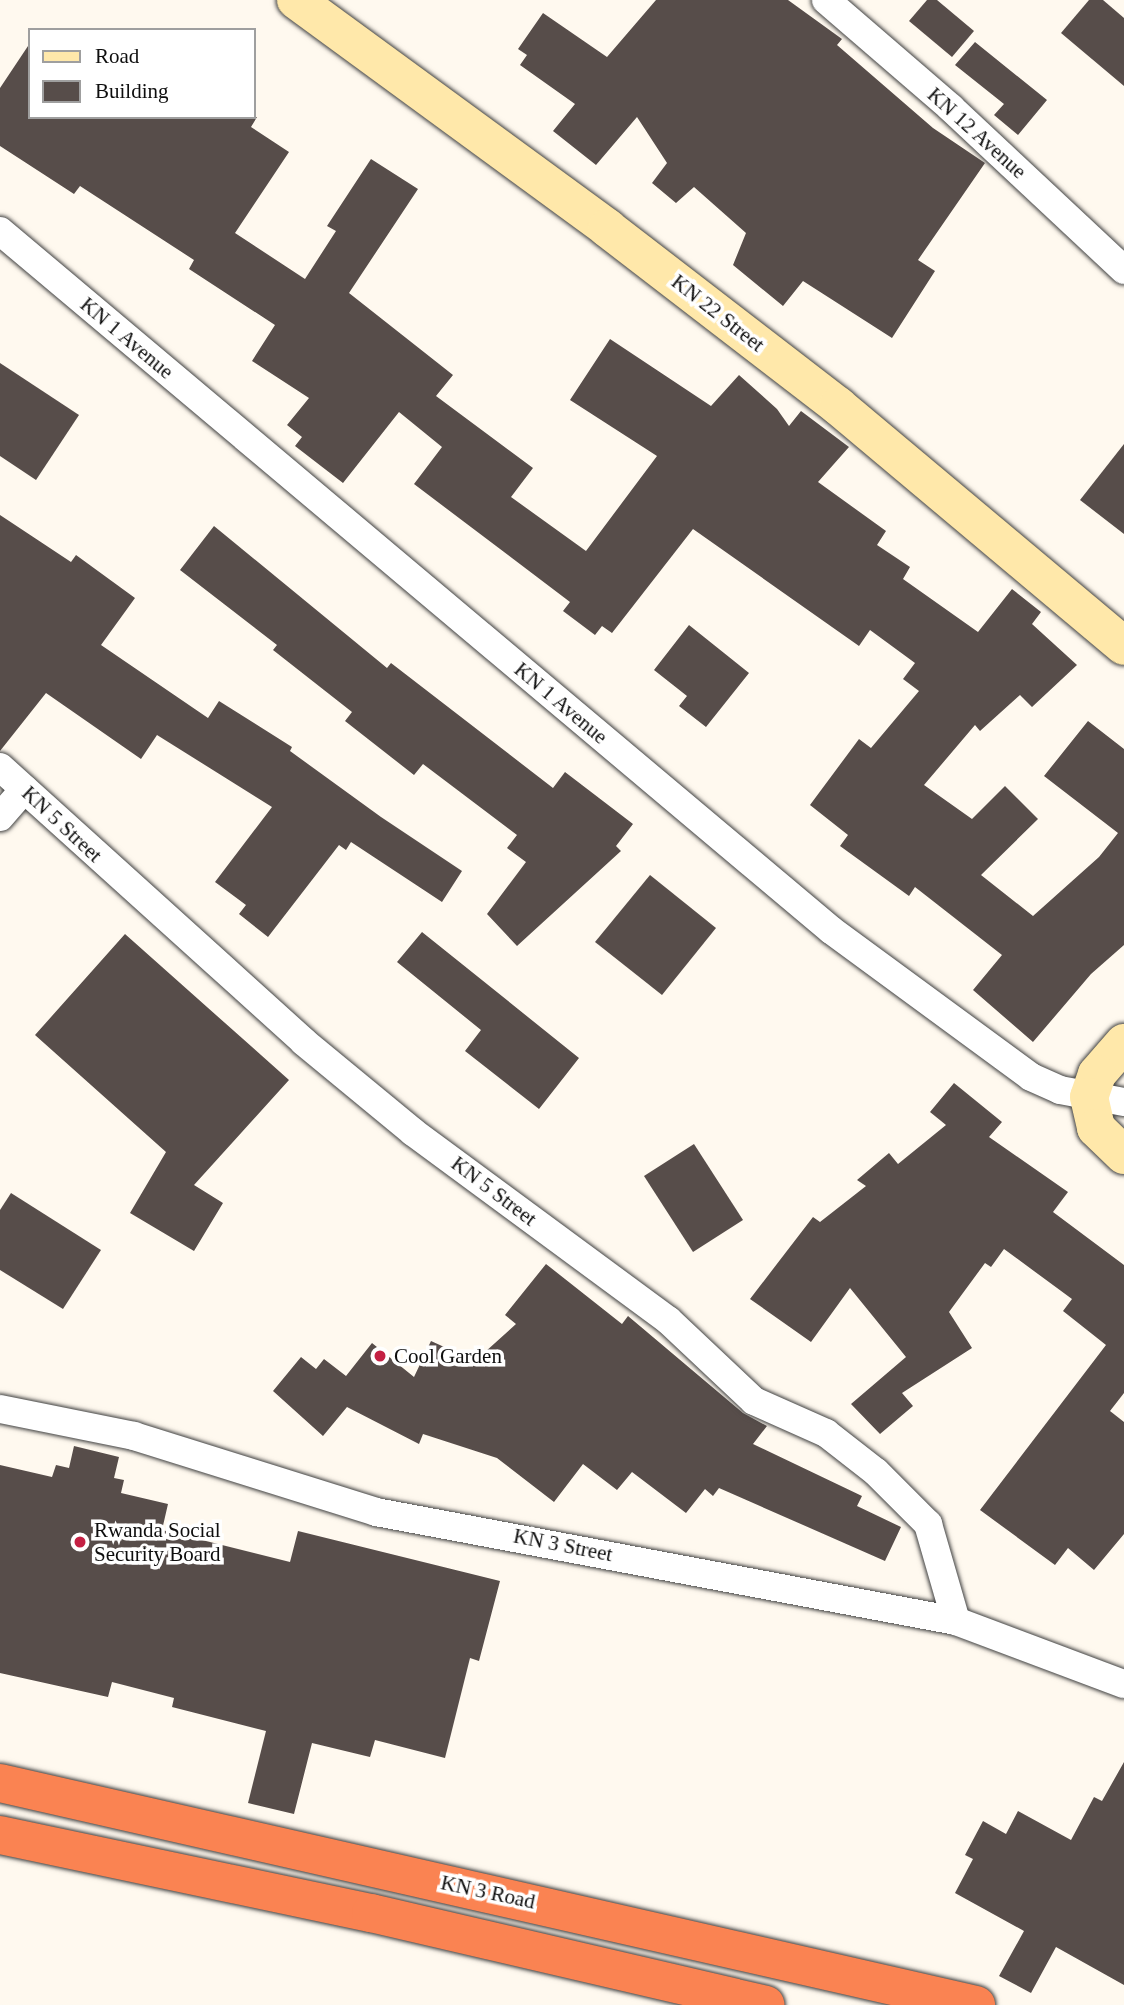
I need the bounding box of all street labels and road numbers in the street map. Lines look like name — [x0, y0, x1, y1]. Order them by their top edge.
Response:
street label: KN 12 Avenue — [922, 82, 1032, 184]
street label: KN 22 Street — [667, 269, 769, 357]
street label: KN 1 Avenue — [75, 291, 179, 385]
street label: KN 1 Avenue — [509, 656, 613, 750]
street label: KN 5 Street — [17, 781, 107, 867]
street label: KN 5 Street — [446, 1151, 542, 1231]
street label: KN 3 Street — [511, 1523, 615, 1567]
street label: KN 3 Road — [439, 1870, 537, 1914]

